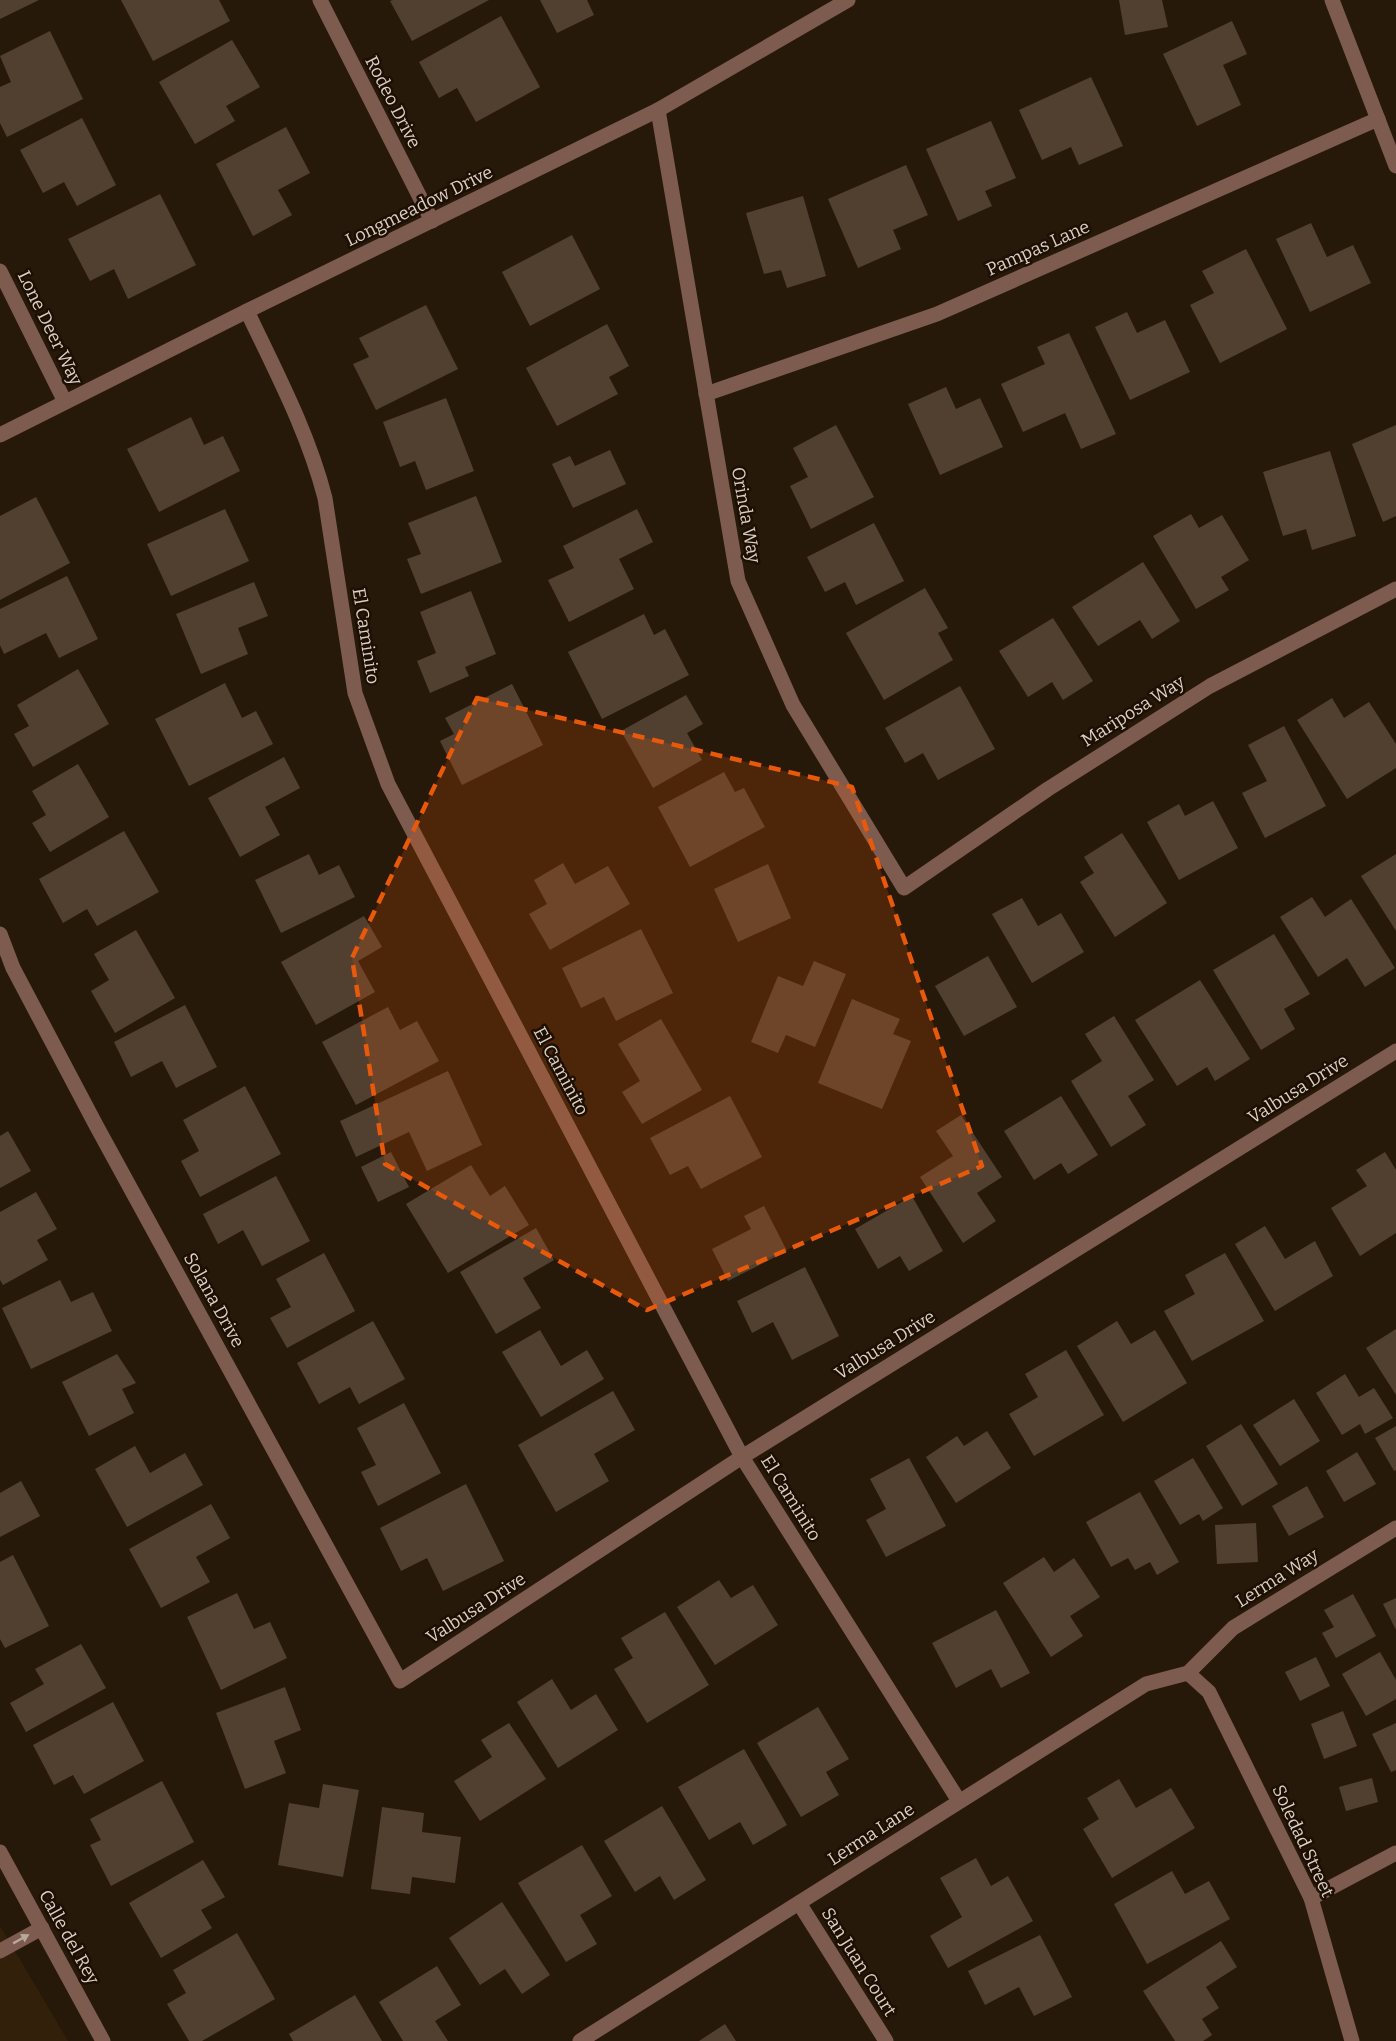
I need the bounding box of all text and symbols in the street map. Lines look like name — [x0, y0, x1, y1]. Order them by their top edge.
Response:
street label: Rodeo Drive — [360, 52, 426, 152]
street label: Longmeadow Drive — [342, 161, 496, 251]
street label: Pampas Lane — [983, 215, 1093, 281]
street label: Lone Deer Way — [13, 267, 87, 389]
street label: Orinda Way — [727, 465, 765, 565]
street label: El Caminito — [348, 586, 384, 686]
street label: Mariposa Way — [1077, 670, 1189, 751]
street label: El Caminito — [529, 1023, 593, 1119]
street label: Valbusa Drive — [1244, 1049, 1352, 1129]
street label: Solana Drive — [179, 1249, 249, 1351]
street label: Valbusa Drive — [831, 1305, 939, 1385]
street label: El Caminito — [756, 1451, 826, 1545]
street label: Lerma Way — [1231, 1544, 1323, 1612]
street label: Valbusa Drive — [422, 1568, 530, 1648]
street label: Soledad Street — [1267, 1781, 1339, 1901]
street label: Lerma Lane — [824, 1798, 918, 1870]
street label: Calle del Rey — [34, 1886, 104, 1989]
street label: San Juan Court — [817, 1904, 901, 2021]
one-way arrow — [13, 1934, 30, 1944]

